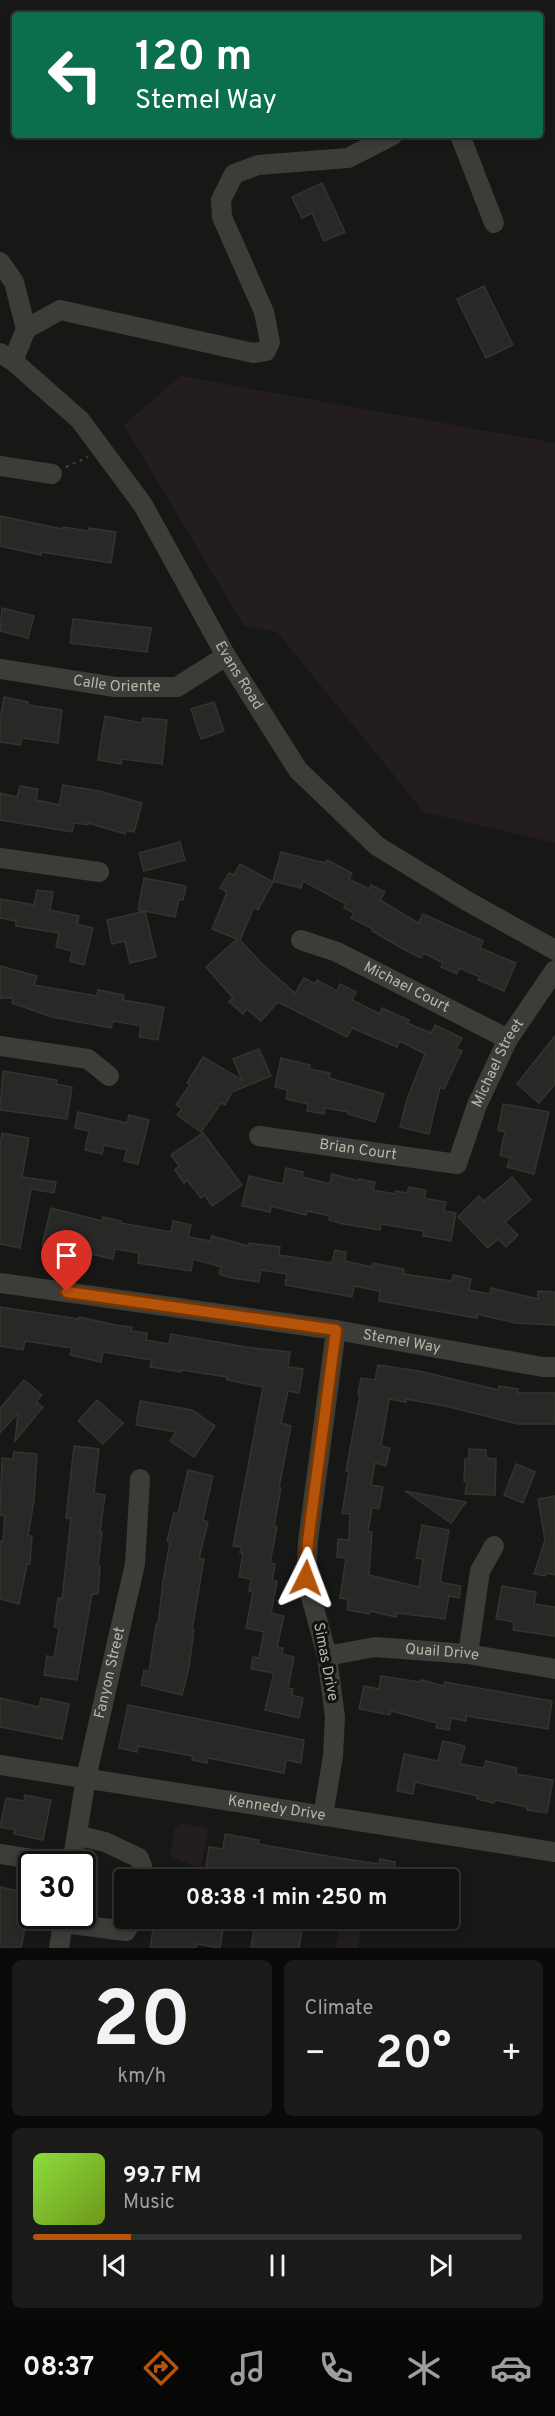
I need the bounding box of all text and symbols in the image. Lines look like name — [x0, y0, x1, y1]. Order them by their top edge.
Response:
text: 120 m — [135, 32, 252, 85]
icon: left — [36, 36, 114, 114]
text: Stemel Way — [135, 84, 277, 118]
street label: Evans Road — [210, 638, 267, 714]
street label: Calle Oriente — [72, 671, 160, 697]
street label: Michael Court — [360, 958, 453, 1017]
street label: Michael Street — [468, 1015, 528, 1111]
street label: Brian Court — [318, 1135, 398, 1165]
pin — [41, 1230, 92, 1292]
icon: arrive — [50, 1239, 83, 1272]
street label: Stemel Way — [361, 1325, 442, 1358]
position arrow — [274, 1546, 338, 1610]
street label: Simas Drive — [308, 1621, 342, 1703]
street label: Fanyon Street — [90, 1625, 130, 1720]
street label: Quail Drive — [404, 1640, 480, 1665]
street label: Kennedy Drive — [226, 1791, 327, 1825]
speed limit sign: 30 — [18, 1851, 96, 1929]
text: 08:38 · 1 min · 250 m — [186, 1885, 387, 1912]
text: 20 — [92, 1975, 191, 2074]
text: Climate — [305, 1996, 373, 2022]
text: 20° — [375, 2027, 451, 2084]
text: − — [305, 2034, 326, 2076]
text: + — [501, 2034, 522, 2076]
text: km/h — [117, 2064, 166, 2090]
text: 99.7 FM — [123, 2163, 201, 2190]
text: Music — [123, 2190, 175, 2216]
icon: previous — [98, 2249, 131, 2282]
icon: pause — [261, 2249, 294, 2282]
icon: next — [424, 2249, 457, 2282]
icon: directions — [140, 2347, 182, 2389]
icon: music — [227, 2347, 269, 2389]
icon: phone — [315, 2347, 357, 2389]
icon: climate — [403, 2347, 445, 2389]
icon: car — [490, 2347, 532, 2389]
text: 08:37 — [23, 2351, 94, 2385]

